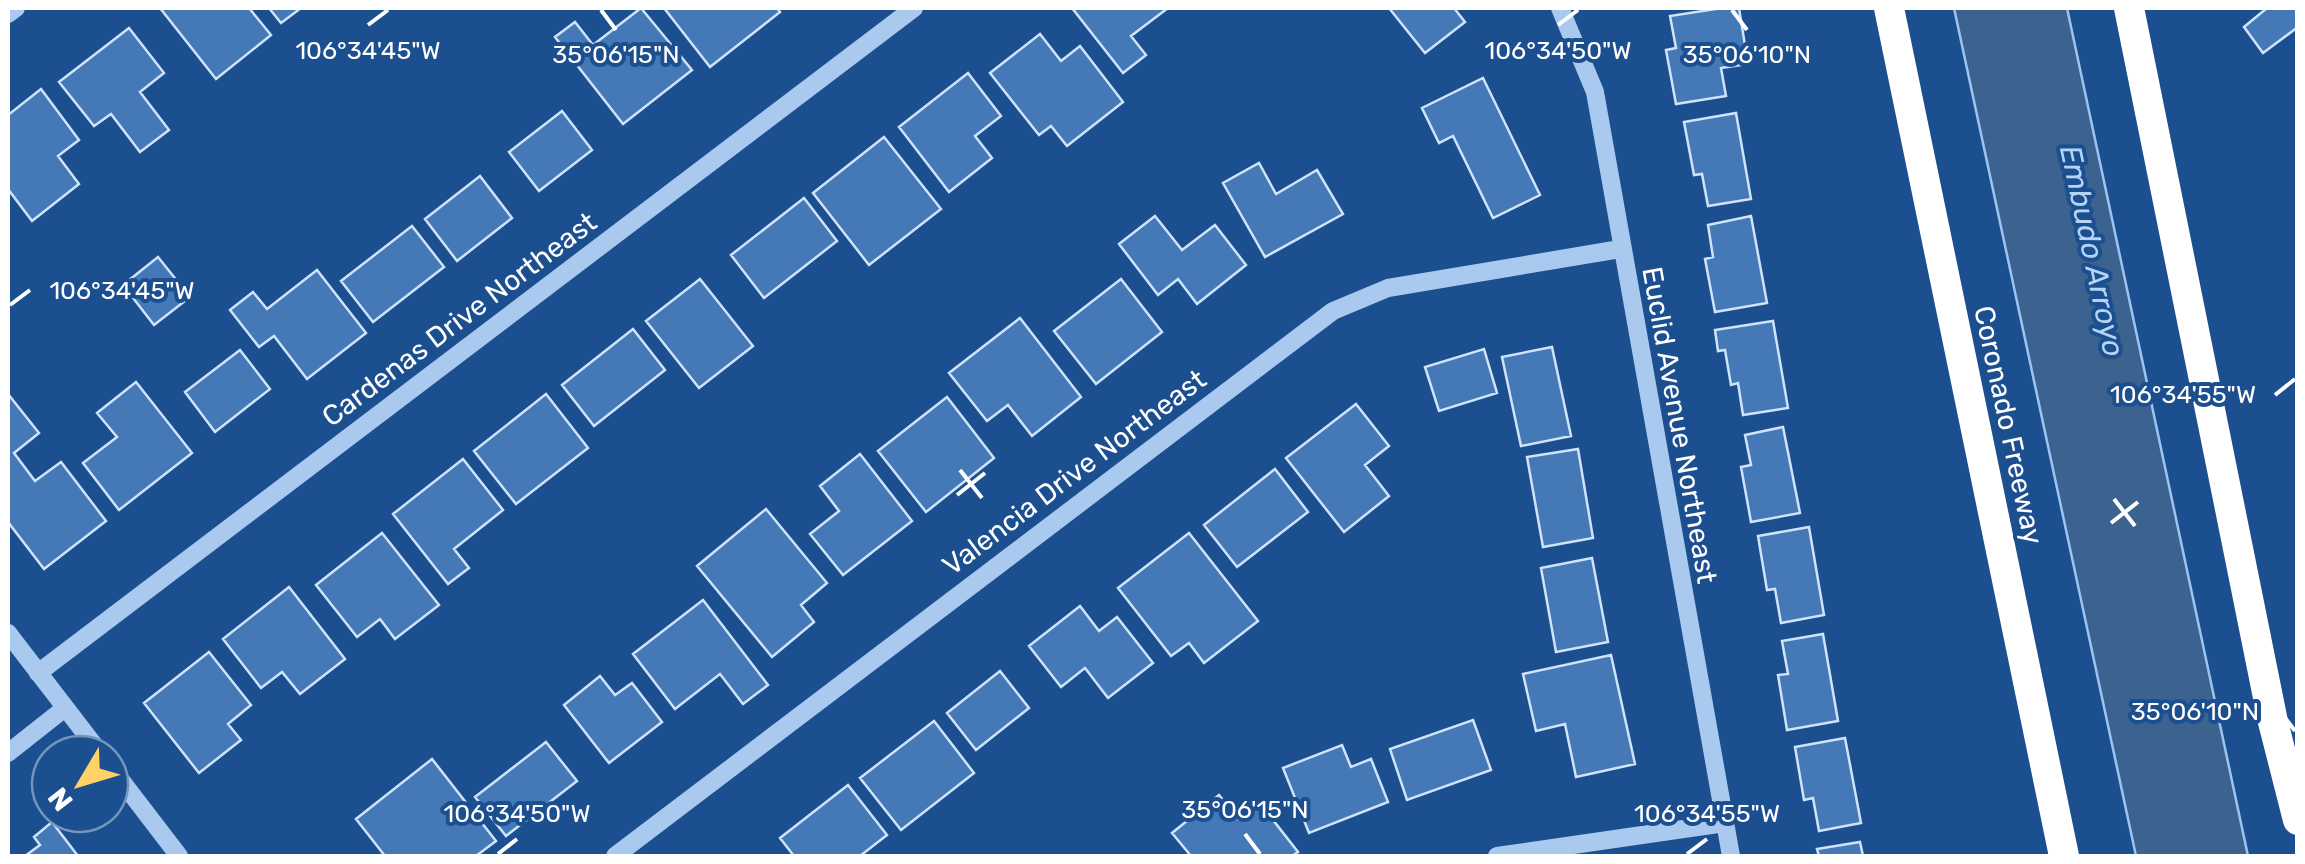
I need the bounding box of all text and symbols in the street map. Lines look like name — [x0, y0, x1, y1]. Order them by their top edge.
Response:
text: 106°34'45"W — [295, 36, 441, 65]
text: 106°34'50"W — [1485, 36, 1631, 65]
text: 35°06'15"N — [552, 40, 680, 69]
text: 35°06'10"N — [1683, 40, 1811, 69]
water label: Embudo Arroyo — [2052, 142, 2132, 360]
street label: Cardenas Drive Northeast — [316, 205, 603, 433]
street label: Euclid Avenue Northeast — [1635, 264, 1724, 586]
text: 106°34'45"W — [49, 276, 195, 305]
street label: Coronado Freeway — [1967, 303, 2050, 547]
street label: Valencia Drive Northeast — [936, 363, 1212, 582]
text: 106°34'55"W — [2110, 380, 2256, 409]
text: 35°06'10"N — [2131, 697, 2259, 726]
north arrow — [30, 734, 130, 834]
text: N — [41, 781, 80, 817]
text: 35°06'15"N — [1181, 795, 1309, 824]
text: 106°34'50"W — [444, 799, 590, 828]
text: 106°34'55"W — [1634, 799, 1780, 828]

